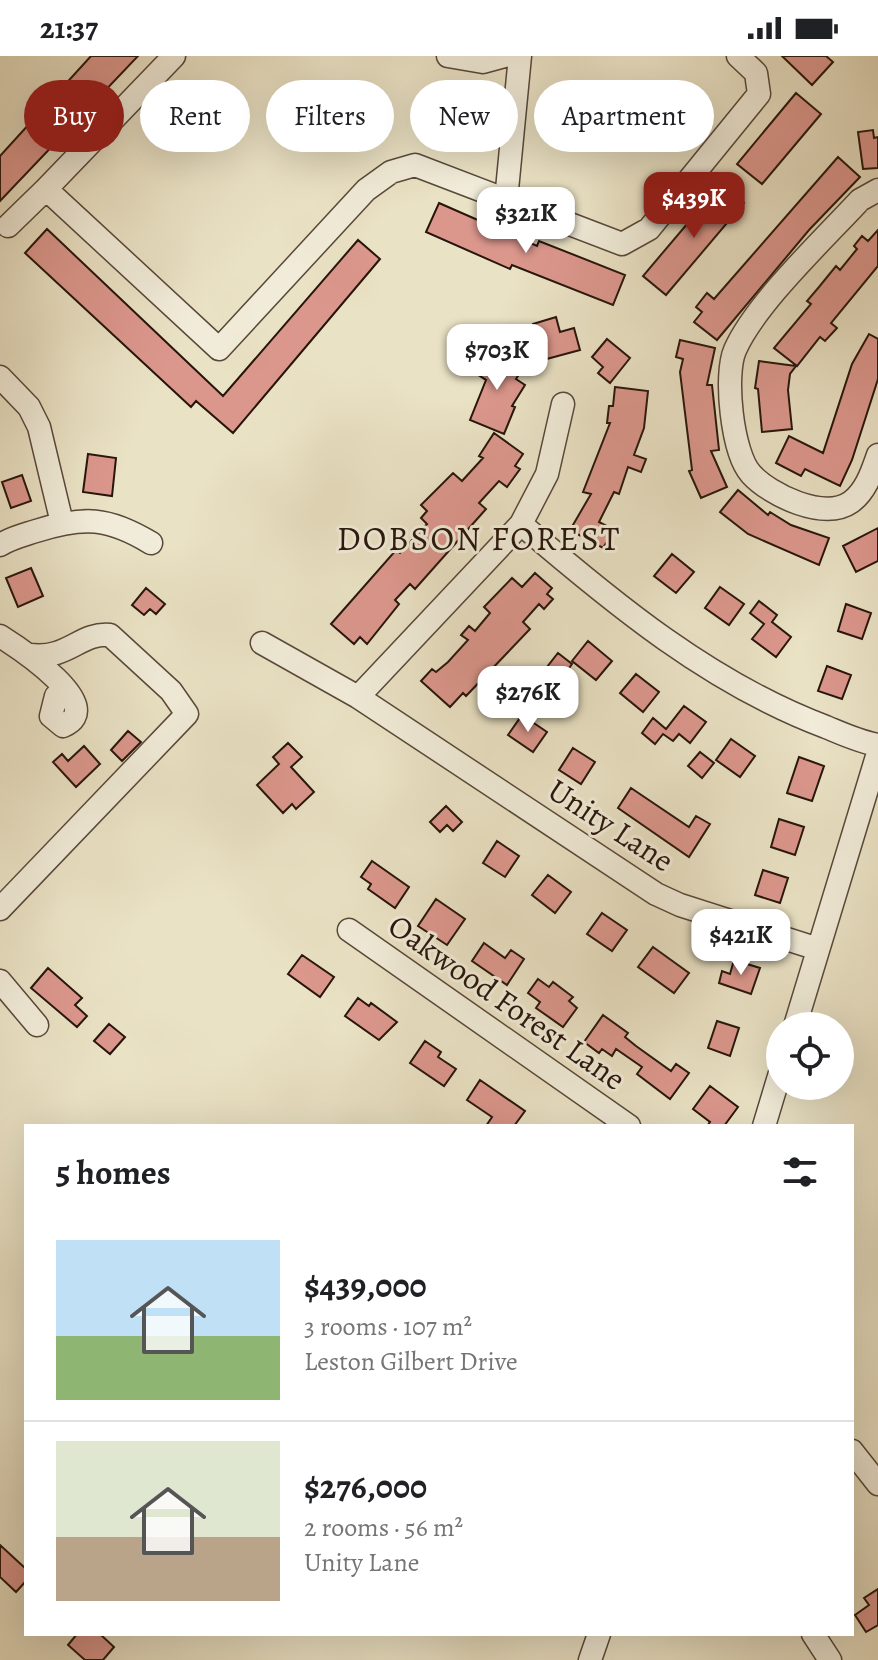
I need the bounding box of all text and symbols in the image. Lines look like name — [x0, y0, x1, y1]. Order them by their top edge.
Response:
text: 21:37 — [40, 8, 98, 48]
chip: Buy — [24, 80, 124, 152]
chip: Rent — [140, 80, 250, 152]
chip: Filters — [266, 80, 394, 152]
chip: New — [410, 80, 518, 152]
chip: Apartment — [534, 80, 714, 152]
pin: $439K — [638, 172, 750, 240]
text: $439K — [662, 180, 726, 215]
pin: $321K — [470, 187, 582, 255]
text: $321K — [495, 195, 557, 230]
pin: $703K — [441, 324, 553, 392]
text: $703K — [465, 332, 529, 367]
district label: DOBSON FOREST — [337, 515, 621, 562]
pin: $276K — [472, 666, 584, 734]
text: $276K — [495, 674, 561, 709]
street label: Unity Lane — [540, 768, 682, 882]
street label: Oakwood Forest Lane — [380, 904, 634, 1100]
pin: $421K — [685, 909, 797, 977]
text: $421K — [709, 917, 773, 952]
map controls — [766, 1012, 854, 1100]
button: locate — [766, 1012, 854, 1100]
text: 5 homes — [56, 1149, 171, 1196]
icon: filters — [778, 1150, 822, 1194]
text: $439,000 — [304, 1262, 427, 1309]
icon: home — [120, 1272, 216, 1368]
text: 3 rooms · 107 m² — [304, 1309, 472, 1344]
text: Leston Gilbert Drive — [304, 1344, 518, 1379]
text: $276,000 — [304, 1463, 427, 1510]
icon: home — [120, 1473, 216, 1569]
text: 2 rooms · 56 m² — [304, 1510, 463, 1545]
text: Unity Lane — [304, 1545, 419, 1580]

